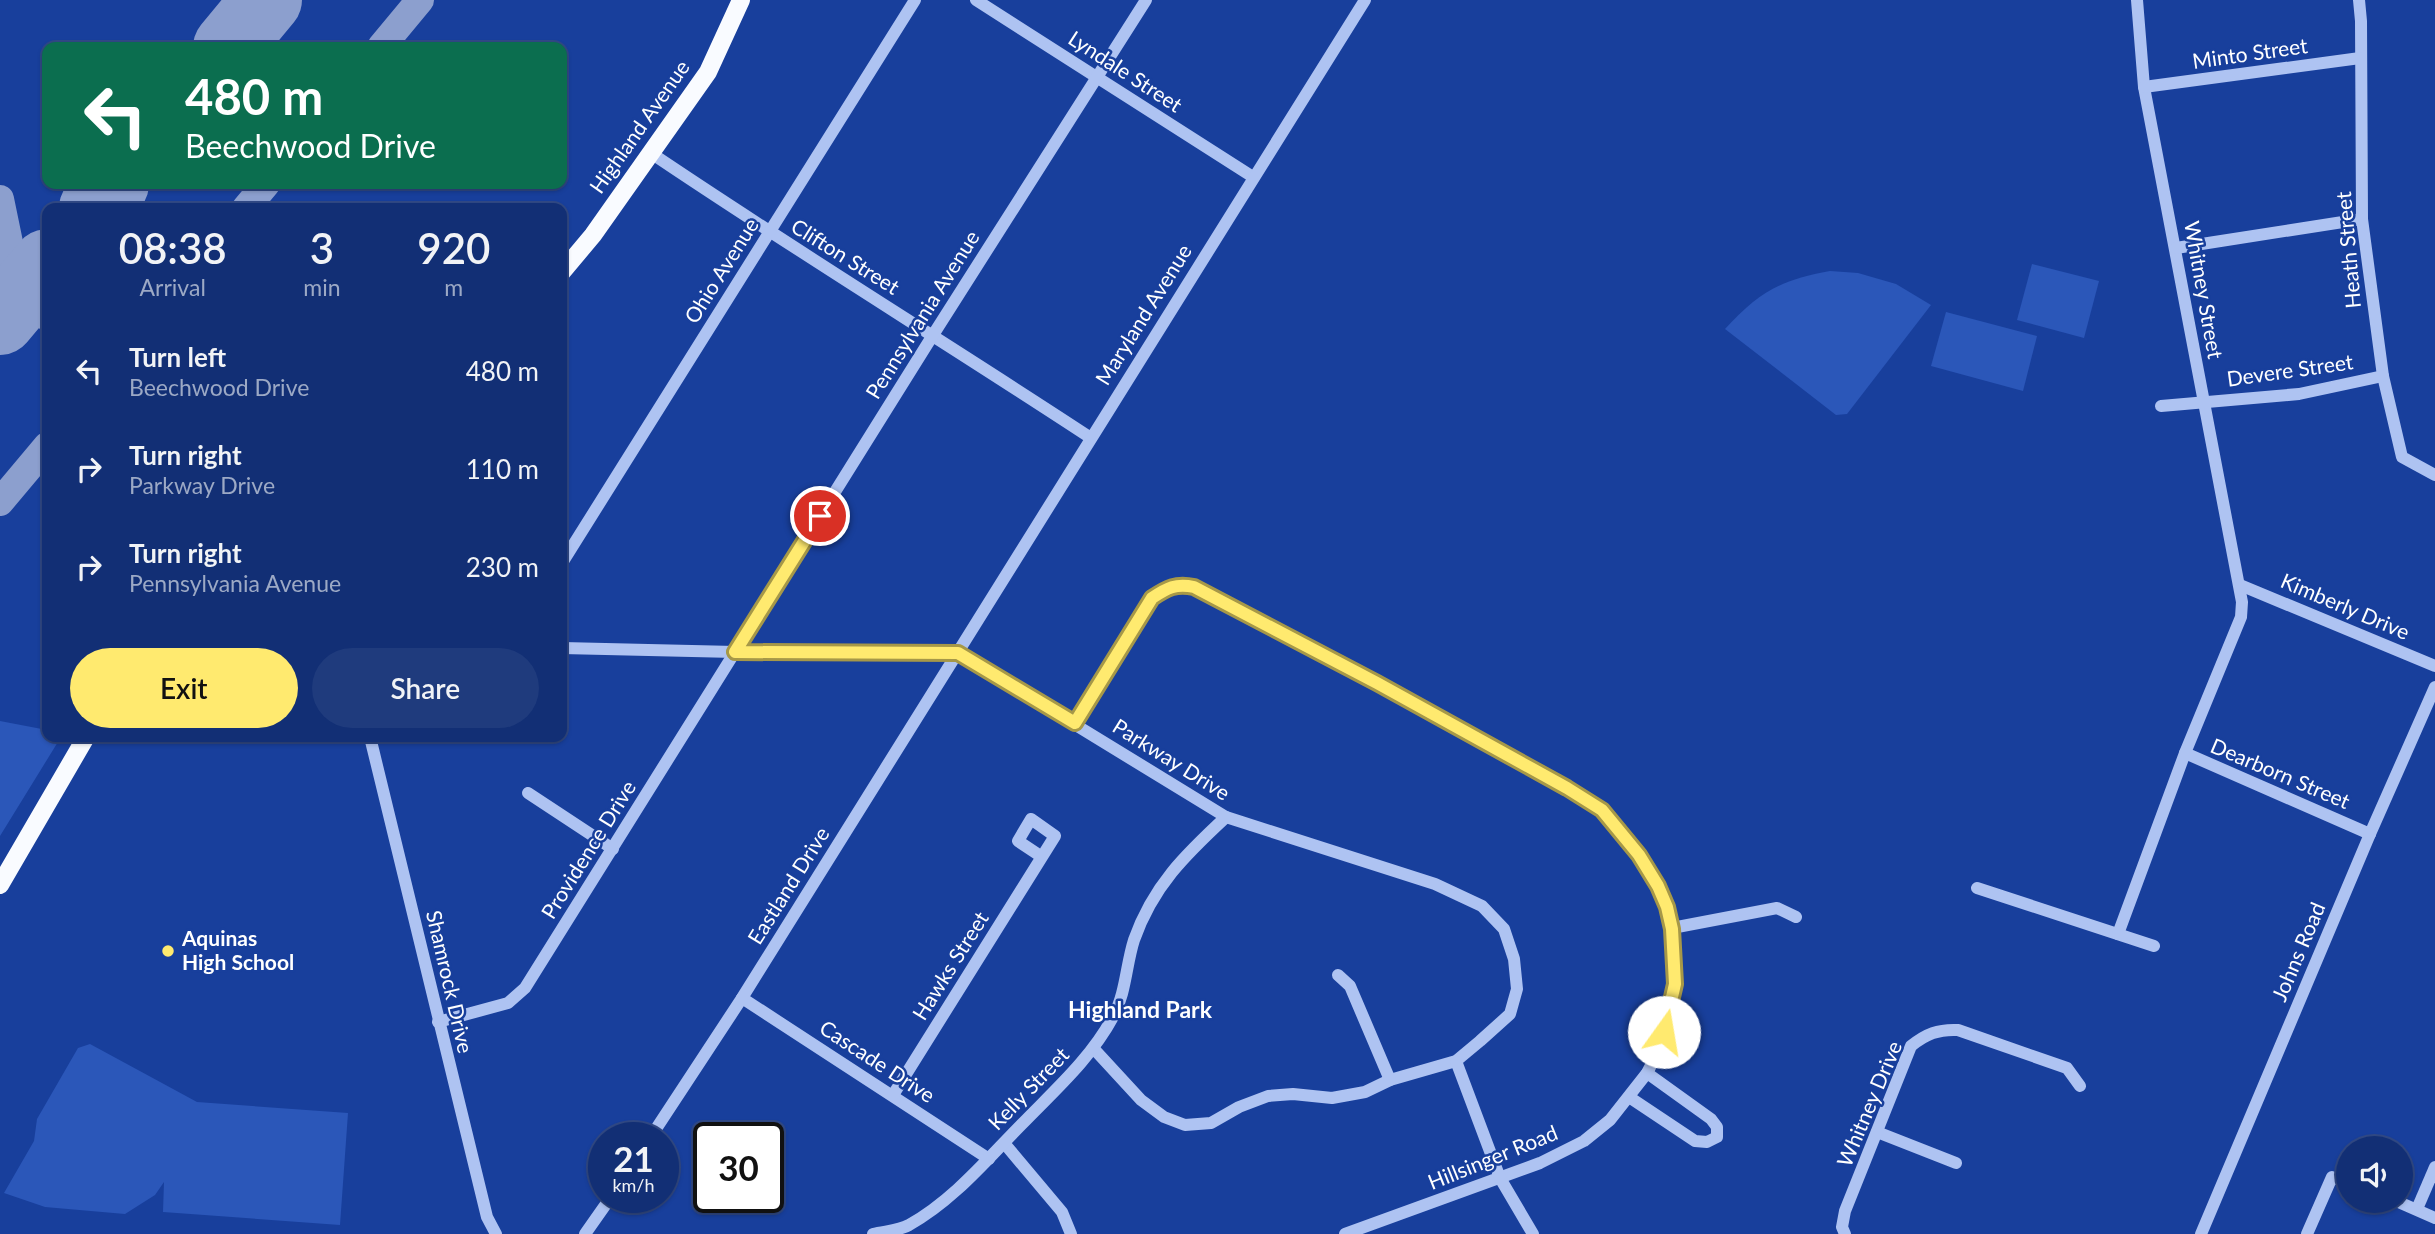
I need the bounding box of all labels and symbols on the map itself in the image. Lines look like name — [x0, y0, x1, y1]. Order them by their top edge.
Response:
street label: Lyndale Street — [1064, 25, 1188, 117]
street label: Minto Street — [2191, 32, 2309, 73]
street label: Highland Avenue — [584, 55, 694, 197]
street label: Heath Street — [2330, 190, 2365, 310]
street label: Ohio Avenue — [678, 213, 763, 327]
street label: Clifton Street — [787, 213, 905, 299]
street label: Whitney Street — [2180, 219, 2229, 361]
street label: Pennsylvania Avenue — [860, 225, 984, 403]
street label: Maryland Avenue — [1089, 239, 1196, 389]
street label: Devere Street — [2225, 348, 2355, 391]
pin — [790, 486, 850, 546]
street label: Kimberly Drive — [2277, 567, 2414, 644]
street label: Parkway Drive — [1109, 713, 1235, 805]
street label: Dearborn Street — [2207, 732, 2354, 813]
street label: Providence Drive — [535, 776, 640, 923]
street label: Eastland Drive — [742, 822, 834, 948]
street label: Johns Road — [2266, 898, 2330, 1005]
street label: Hawks Street — [907, 906, 993, 1024]
street label: Shamrock Drive — [422, 908, 479, 1056]
place label: Aquinas High School — [181, 925, 294, 974]
marker: Aquinas High School — [160, 943, 176, 959]
district label: Highland Park — [1068, 995, 1213, 1023]
position arrow — [1627, 995, 1701, 1069]
street label: Cascade Drive — [816, 1014, 940, 1107]
street label: Whitney Drive — [1831, 1037, 1906, 1170]
street label: Kelly Street — [982, 1041, 1074, 1134]
street label: Hillsinger Road — [1424, 1119, 1561, 1194]
speed limit sign: 30 — [693, 1122, 784, 1213]

